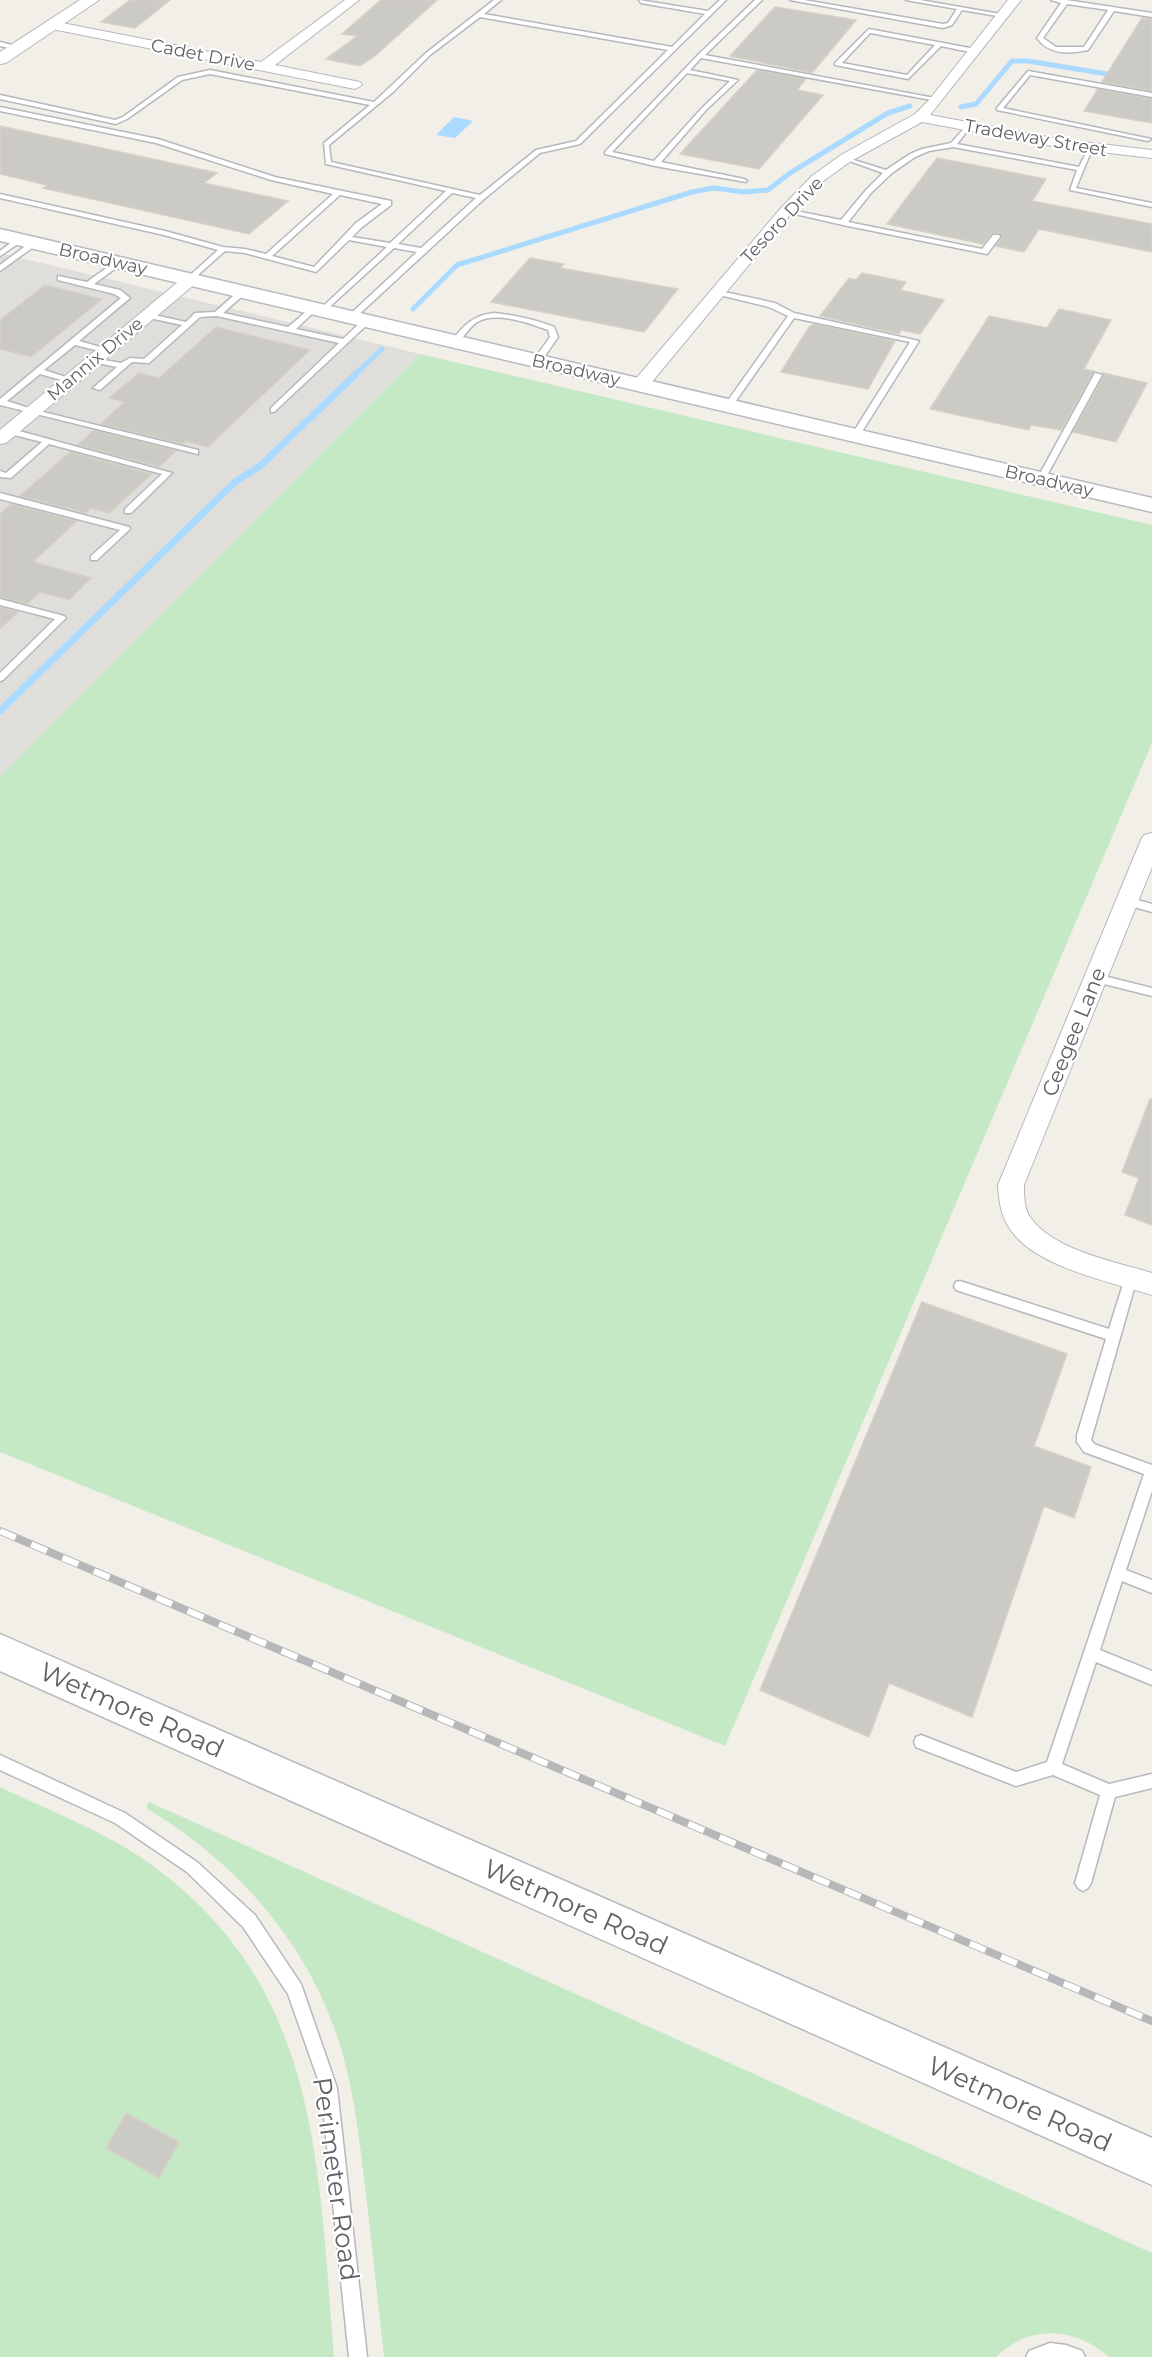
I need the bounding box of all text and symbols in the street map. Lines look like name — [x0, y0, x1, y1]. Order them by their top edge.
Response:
street label: Cadet Drive — [149, 34, 257, 76]
street label: Tradeway Street — [963, 115, 1109, 161]
street label: Tesoro Drive — [736, 172, 828, 268]
street label: Broadway — [57, 238, 150, 280]
street label: Mannix Drive — [43, 312, 148, 406]
street label: Broadway — [530, 349, 623, 391]
street label: Broadway — [1003, 460, 1096, 502]
street label: Ceegee Lane — [1036, 964, 1111, 1100]
street label: Wetmore Road — [35, 1655, 229, 1765]
street label: Wetmore Road — [479, 1852, 673, 1962]
street label: Wetmore Road — [923, 2049, 1117, 2159]
street label: Perimeter Road — [306, 2075, 366, 2283]

